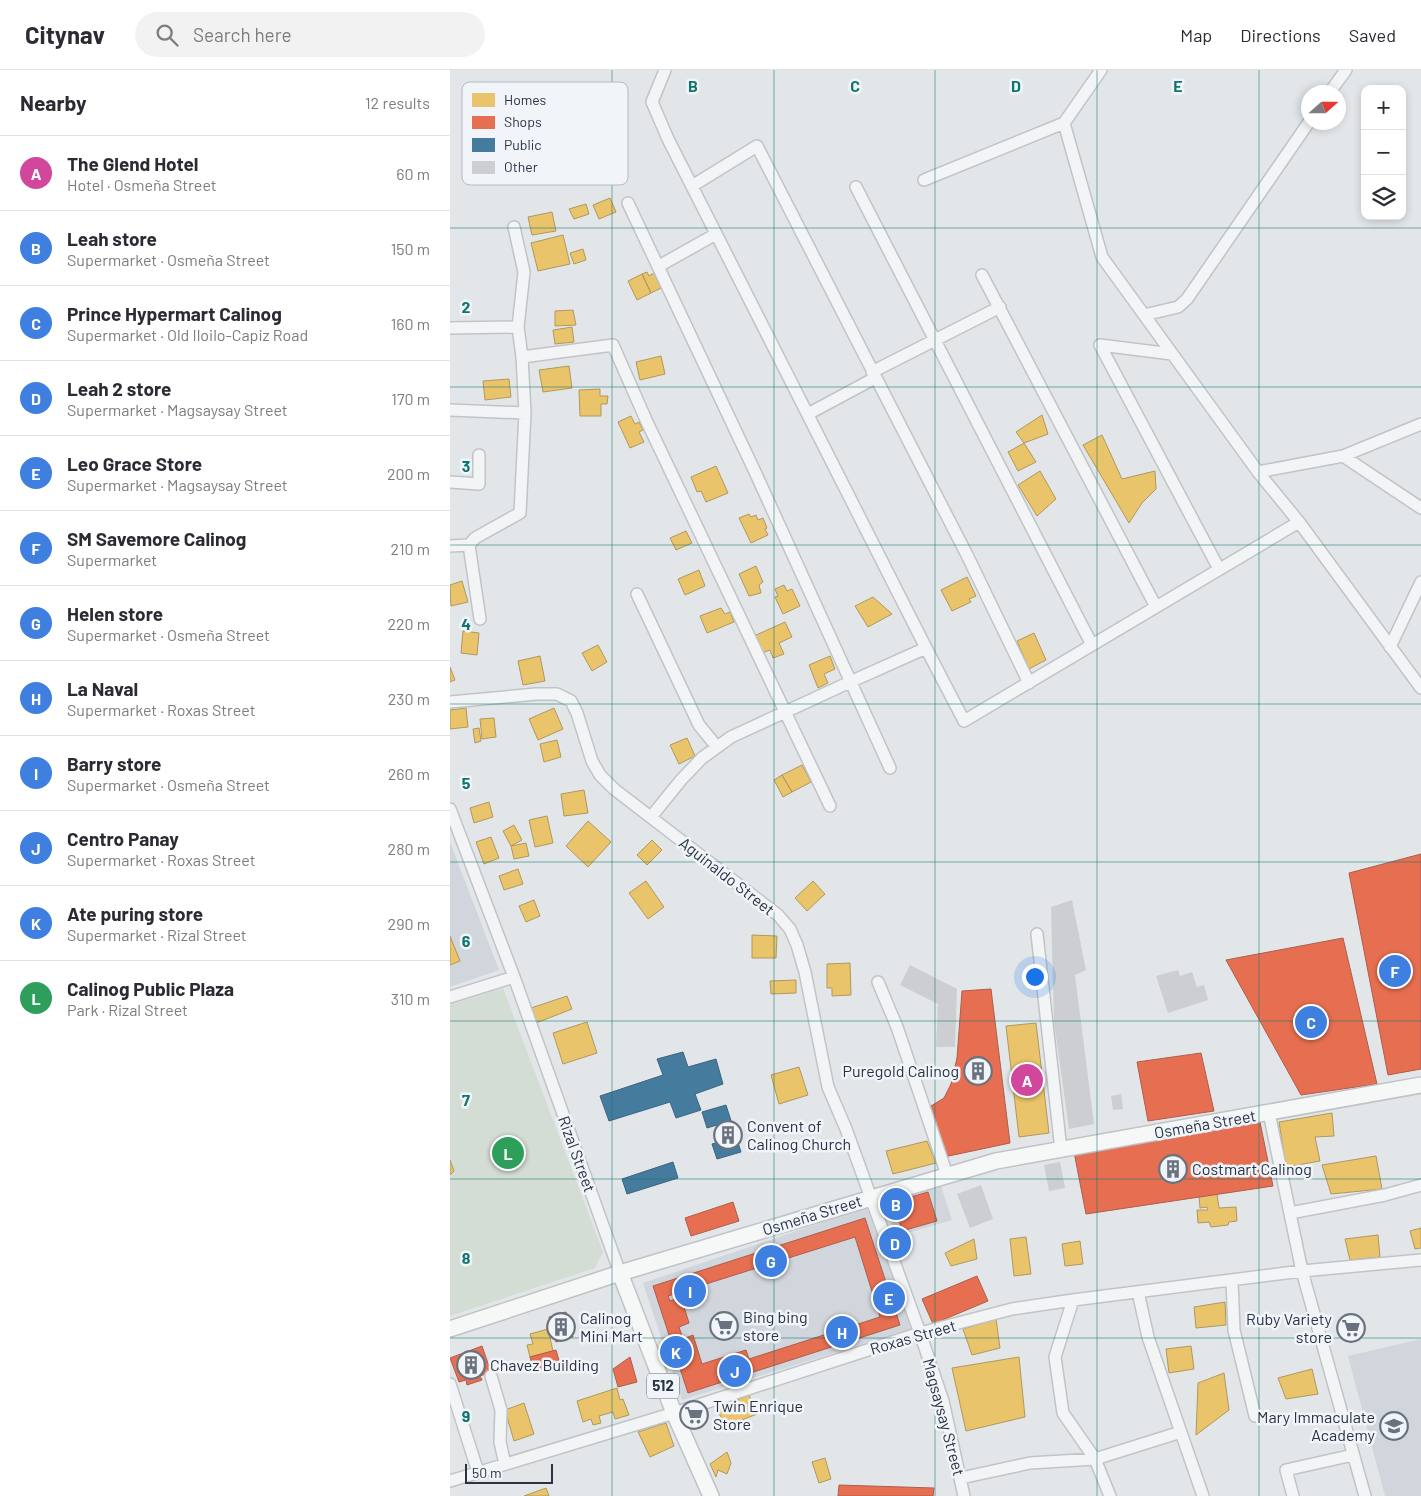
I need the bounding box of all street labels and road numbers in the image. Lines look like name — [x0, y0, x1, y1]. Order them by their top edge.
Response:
street label: Aguinaldo Street — [676, 833, 779, 919]
street label: Osmeña Street — [1153, 1105, 1257, 1142]
street label: Rizal Street — [555, 1113, 600, 1195]
street label: Osmeña Street — [760, 1190, 864, 1239]
street label: Roxas Street — [868, 1315, 958, 1358]
street label: Magsaysay Street — [920, 1356, 969, 1478]
road number: 512 — [647, 1374, 679, 1398]

